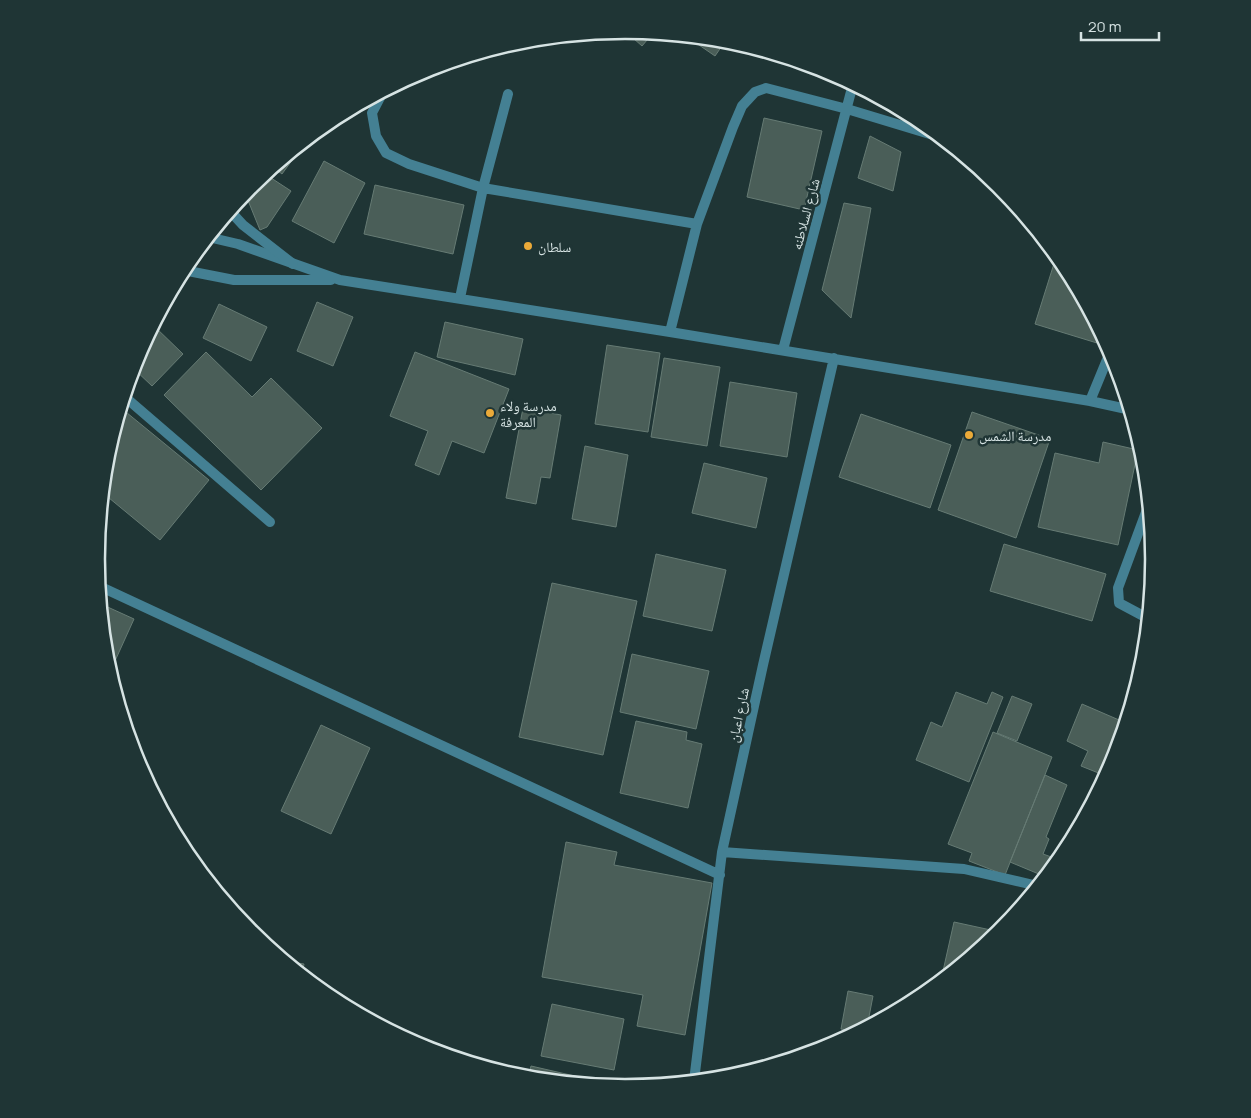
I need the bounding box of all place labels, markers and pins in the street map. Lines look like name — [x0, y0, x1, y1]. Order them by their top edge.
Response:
place label: سلطان — [538, 237, 571, 256]
marker: سلطان — [522, 240, 534, 252]
place label: مدرسة ولاء المعرفة — [500, 396, 557, 431]
marker: مدرسة ولاء المعرفة — [484, 407, 496, 419]
place label: مدرسة الشمس — [979, 426, 1051, 445]
marker: مدرسة الشمس — [963, 429, 975, 441]

